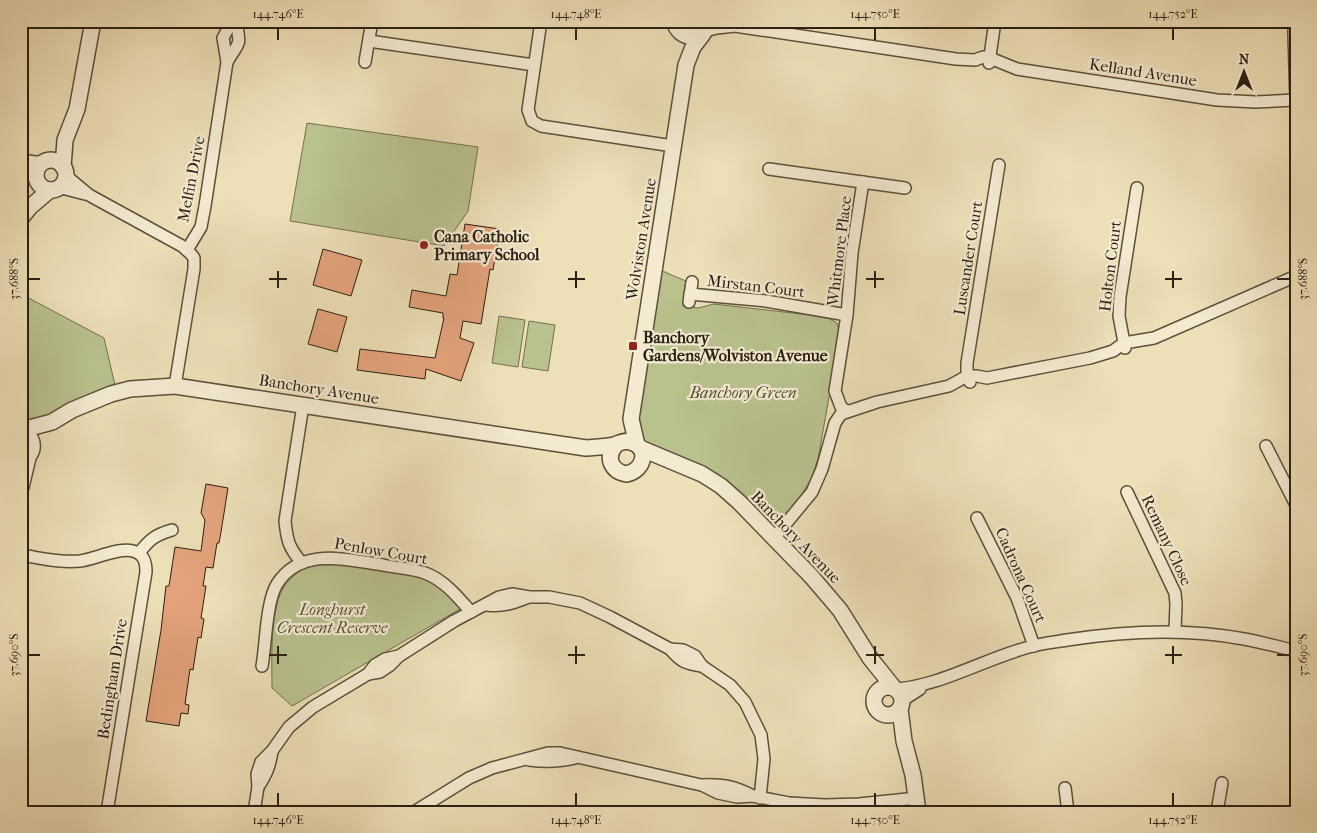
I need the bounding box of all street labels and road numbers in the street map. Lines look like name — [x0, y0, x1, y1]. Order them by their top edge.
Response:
street label: Kelland Avenue — [1088, 54, 1198, 90]
street label: Melfin Drive — [173, 134, 209, 224]
street label: Wolviston Avenue — [622, 176, 660, 303]
street label: Whitmore Place — [823, 195, 855, 308]
street label: Luscander Court — [950, 199, 986, 317]
street label: Holton Court — [1095, 219, 1125, 313]
street label: Mirstan Court — [706, 271, 806, 301]
street label: Banchory Avenue — [258, 370, 380, 408]
street label: Banchory Avenue — [747, 487, 845, 587]
street label: Remany Close — [1138, 492, 1196, 588]
street label: Cadrona Court — [992, 524, 1051, 626]
street label: Penlow Court — [333, 533, 429, 569]
street label: Bedingham Drive — [93, 617, 131, 741]

